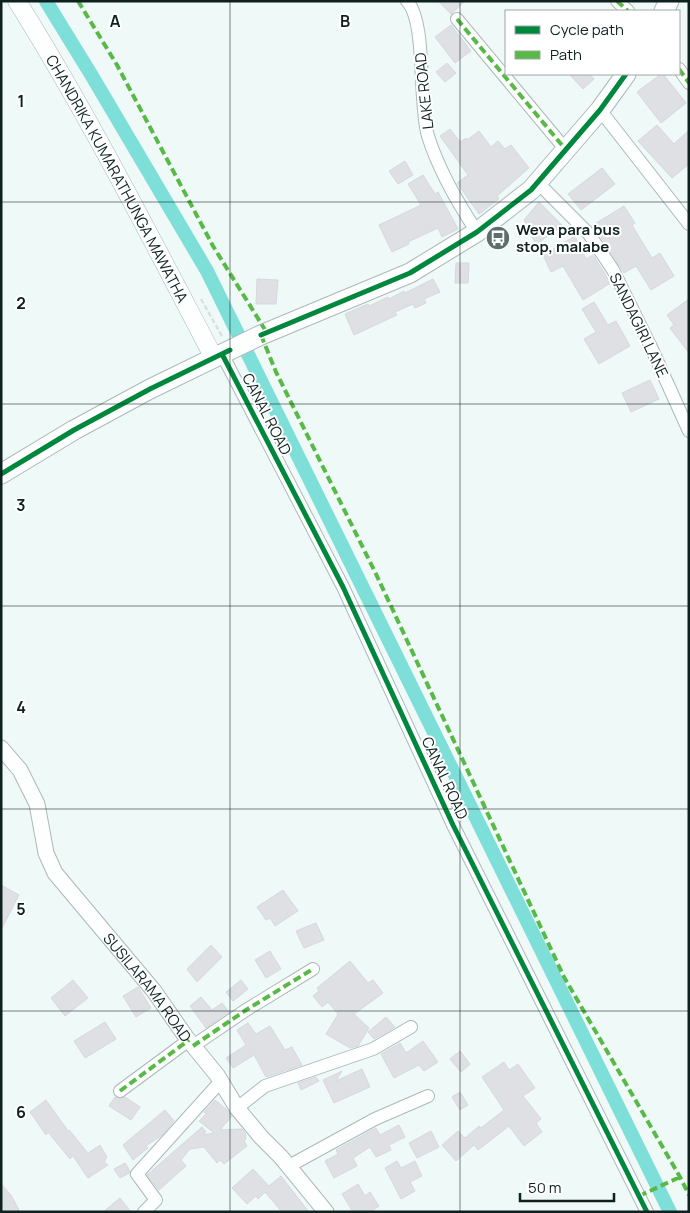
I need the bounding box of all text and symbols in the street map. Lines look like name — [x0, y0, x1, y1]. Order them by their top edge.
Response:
text: A — [110, 10, 121, 32]
text: B — [340, 10, 350, 32]
legend — [505, 10, 680, 75]
text: Cycle path — [550, 19, 624, 40]
text: Path — [550, 44, 582, 65]
street label: CHANDRIKA KUMARATHUNGA MAWATHA — [41, 51, 194, 306]
street label: LAKE ROAD — [410, 52, 438, 130]
text: 1 — [17, 90, 25, 112]
place label: Weva para bus stop, malabe — [516, 219, 620, 257]
bus stop icon: Weva para bus stop, malabe — [485, 225, 511, 251]
street label: SANDAGIRI LANE — [605, 269, 673, 381]
text: 2 — [16, 292, 26, 314]
street label: CANAL ROAD — [237, 369, 297, 459]
text: 3 — [16, 494, 26, 516]
text: 4 — [16, 696, 26, 718]
street label: CANAL ROAD — [417, 733, 473, 823]
text: 5 — [16, 898, 26, 920]
street label: SUSILARAMA ROAD — [99, 928, 197, 1046]
text: 6 — [16, 1101, 26, 1123]
scale bar — [520, 1170, 614, 1202]
text: 50 m — [528, 1177, 562, 1198]

